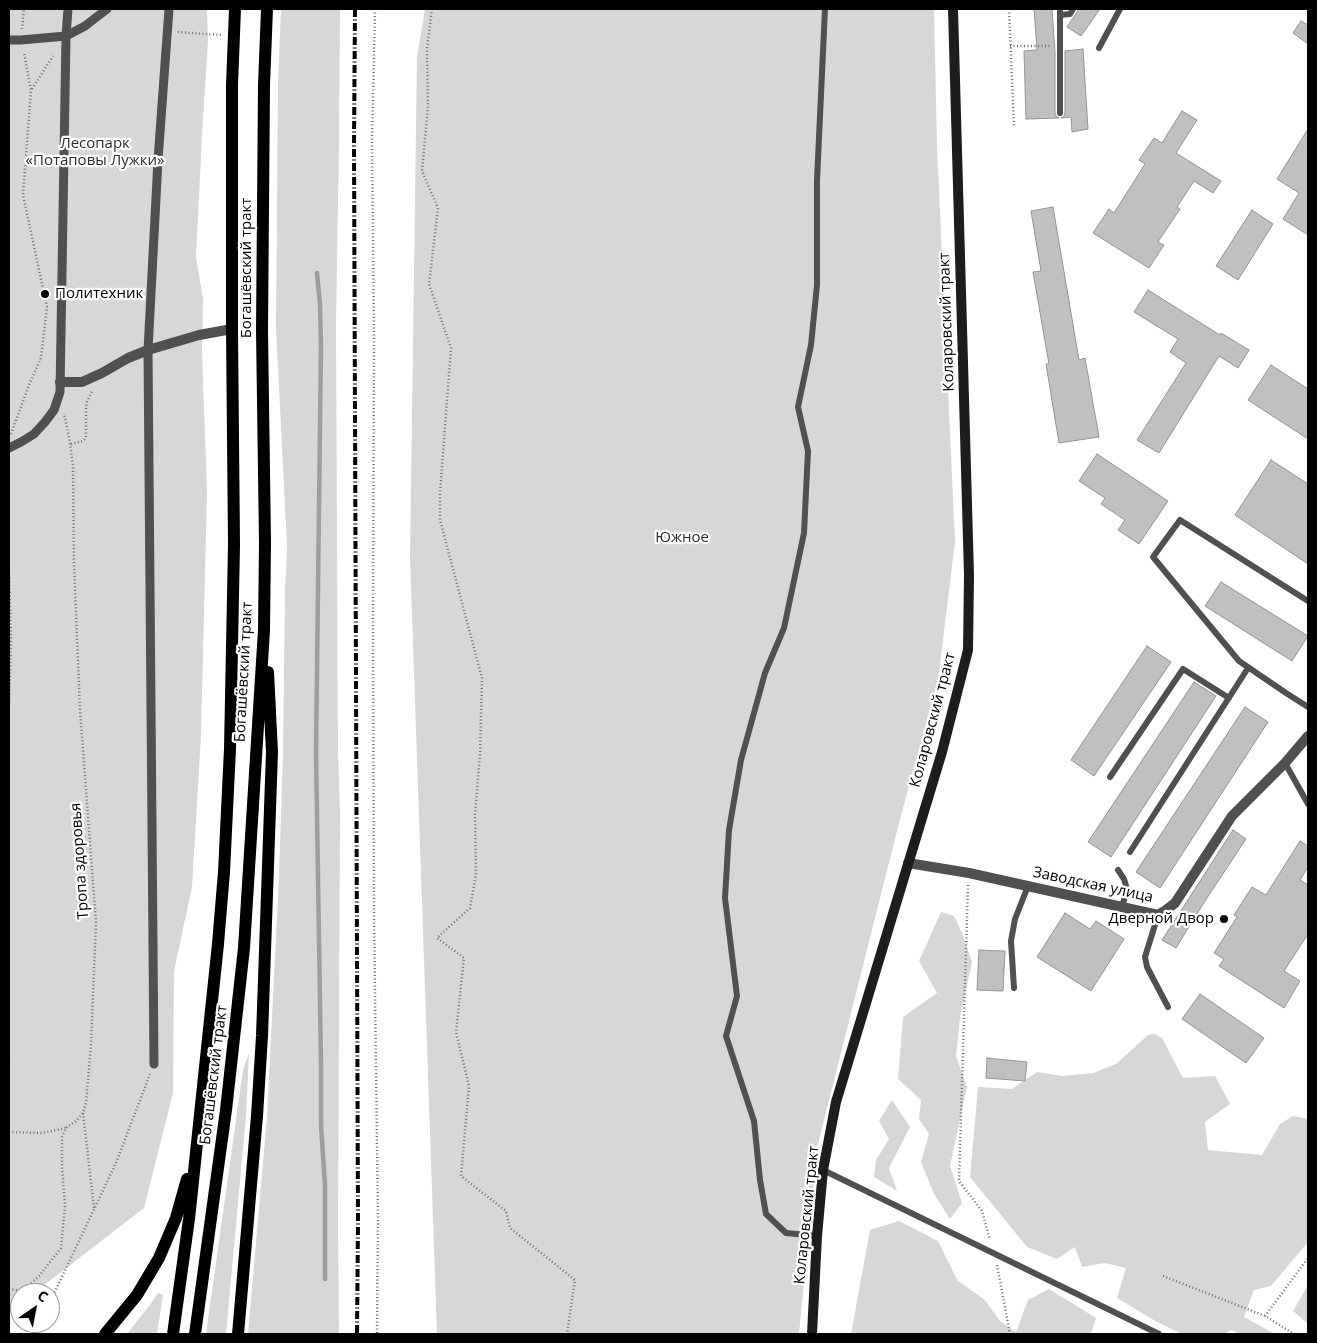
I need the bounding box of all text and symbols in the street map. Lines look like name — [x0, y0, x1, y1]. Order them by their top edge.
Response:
park label: Лесопарк «Потаповы Лужки» — [26, 135, 164, 170]
street label: Богашёвский тракт — [238, 198, 256, 338]
street label: Коларовский тракт — [936, 252, 958, 392]
place label: Политехник — [55, 285, 143, 303]
marker: Политехник — [39, 288, 51, 300]
park label: Южное — [655, 529, 709, 547]
street label: Богашёвский тракт — [231, 601, 257, 743]
street label: Коларовский тракт — [906, 650, 960, 790]
street label: Тропа здоровья — [67, 802, 93, 920]
street label: Заводская улица — [1031, 863, 1155, 907]
place label: Дверной Двор — [1109, 910, 1214, 928]
marker: Дверной Двор — [1218, 913, 1230, 925]
street label: Богашёвский тракт — [196, 1004, 232, 1146]
street label: Коларовский тракт — [791, 1145, 823, 1285]
north arrow — [10, 1283, 60, 1333]
text: С — [34, 1285, 52, 1306]

